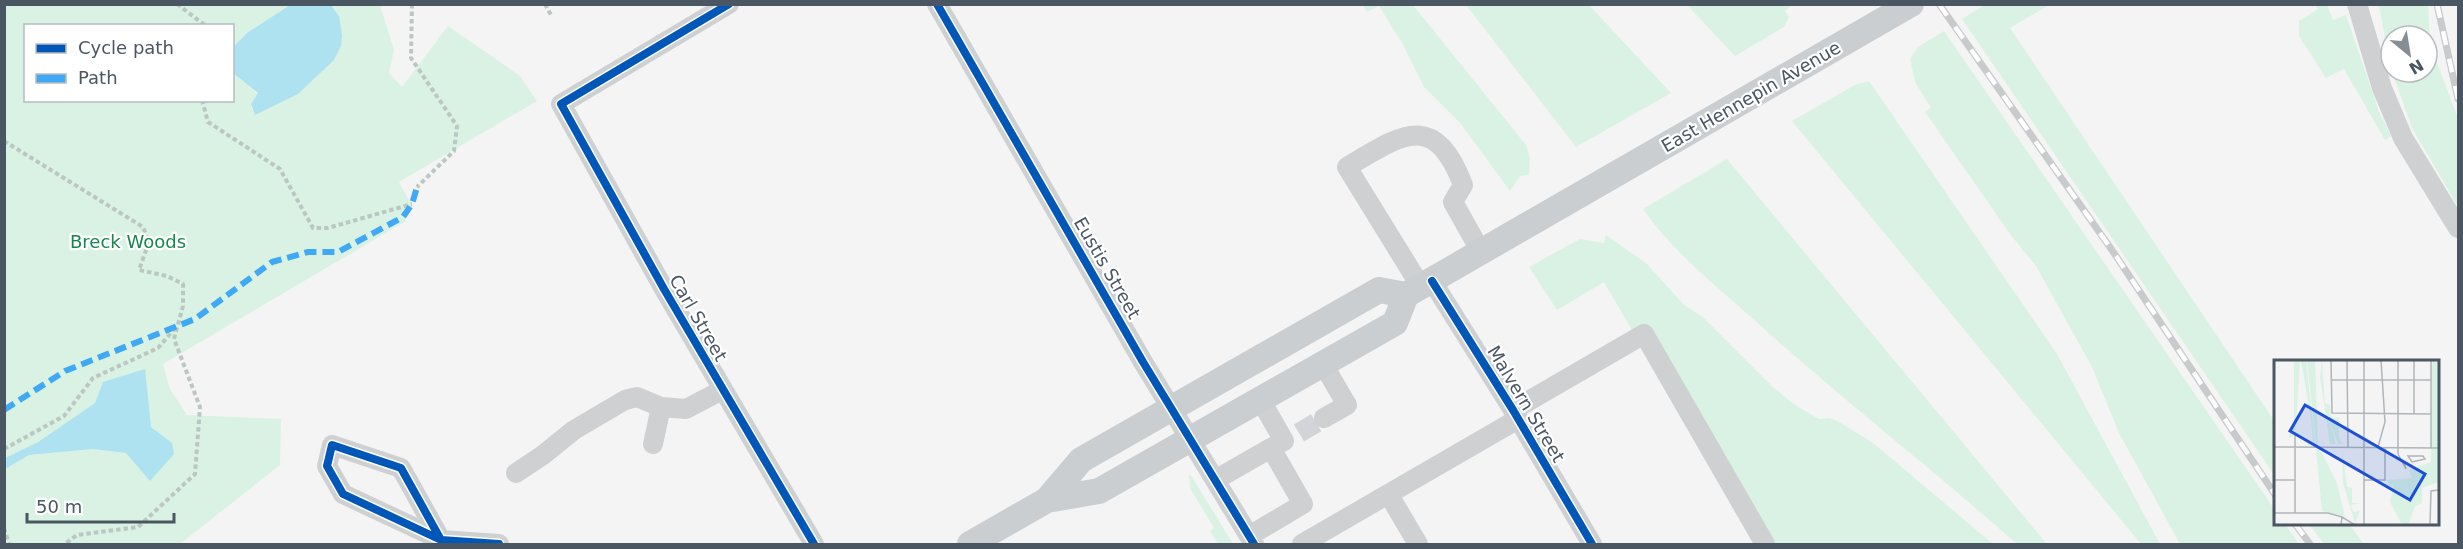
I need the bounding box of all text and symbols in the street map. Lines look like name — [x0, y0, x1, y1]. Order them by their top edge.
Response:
legend — [24, 24, 234, 102]
north arrow — [2379, 24, 2439, 84]
text: Cycle path — [78, 37, 174, 58]
street label: East Hennepin Avenue — [1657, 37, 1844, 157]
text: N — [2406, 55, 2427, 78]
text: Path — [78, 67, 118, 88]
street label: Eustis Street — [1070, 213, 1145, 322]
park label: Breck Woods — [70, 231, 186, 252]
street label: Carl Street — [665, 271, 732, 365]
street label: Malvern Street — [1483, 342, 1569, 466]
inset map — [2274, 360, 2439, 525]
scale bar — [27, 486, 174, 524]
text: 50 m — [36, 496, 82, 517]

